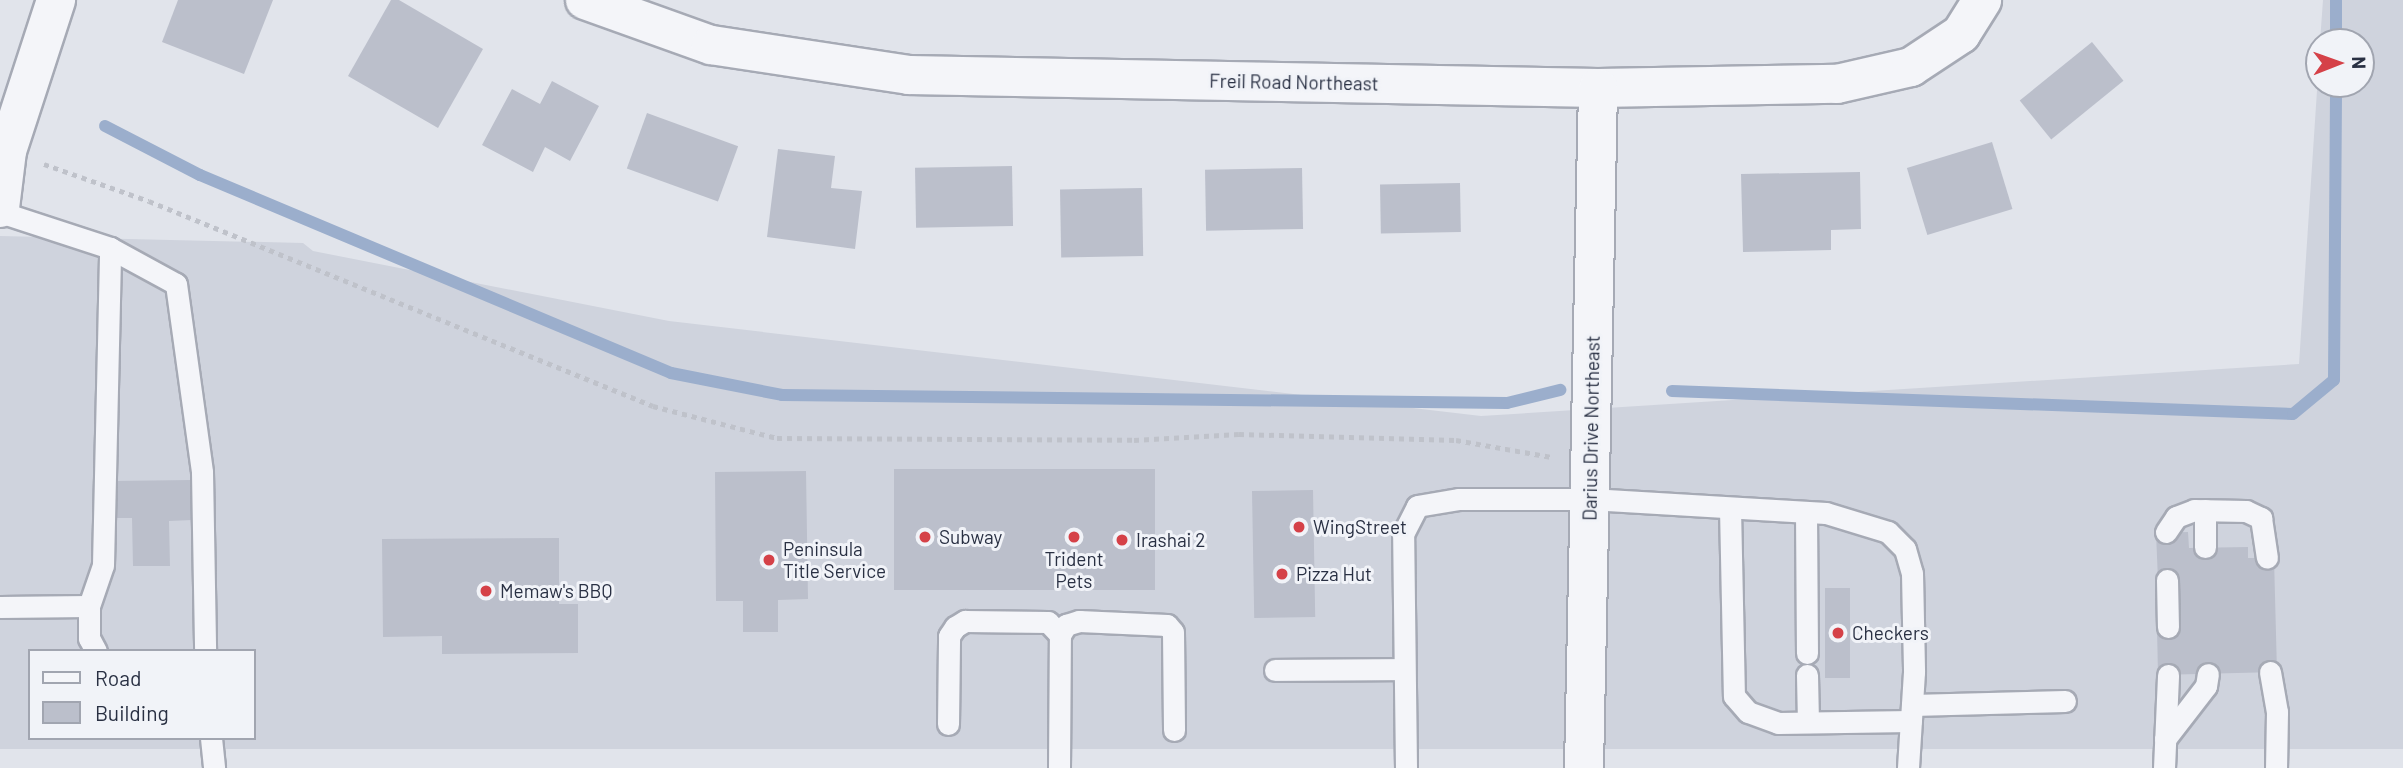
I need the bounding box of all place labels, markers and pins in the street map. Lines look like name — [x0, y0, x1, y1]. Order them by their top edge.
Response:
place label: WingStreet — [1313, 516, 1407, 538]
marker: WingStreet — [1291, 519, 1307, 535]
place label: Subway — [939, 526, 1002, 548]
marker: Subway — [917, 529, 933, 545]
marker: Trident Pets — [1066, 529, 1082, 545]
place label: Irashai 2 — [1136, 529, 1205, 551]
marker: Irashai 2 — [1114, 532, 1130, 548]
place label: Peninsula Title Service — [783, 538, 886, 582]
place label: Trident Pets — [1044, 548, 1104, 592]
marker: Peninsula Title Service — [761, 552, 777, 568]
place label: Pizza Hut — [1296, 563, 1372, 585]
marker: Pizza Hut — [1274, 566, 1290, 582]
place label: Memaw's BBQ — [500, 580, 612, 602]
marker: Memaw's BBQ — [478, 583, 494, 599]
place label: Checkers — [1852, 622, 1929, 644]
marker: Checkers — [1830, 625, 1846, 641]

